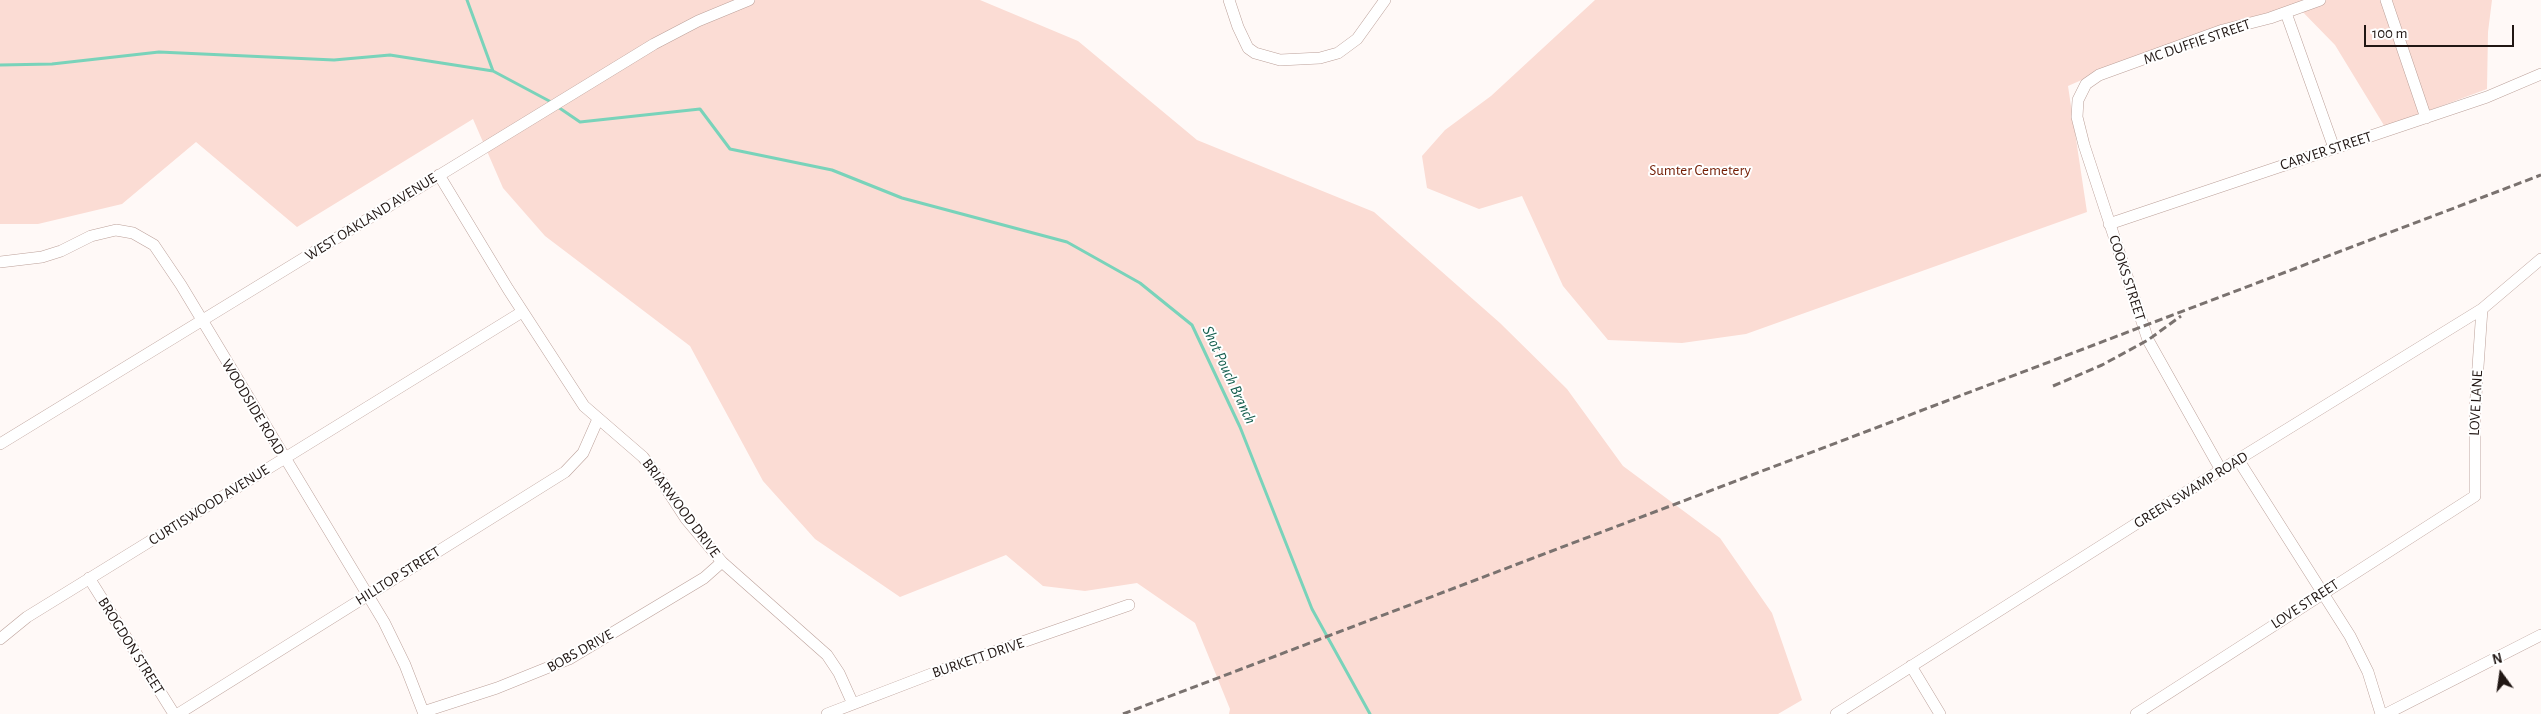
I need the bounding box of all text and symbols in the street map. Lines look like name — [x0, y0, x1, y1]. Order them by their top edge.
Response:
street label: MC DUFFIE STREET — [2141, 15, 2253, 69]
scale bar — [2366, 15, 2516, 47]
text: 100 m — [2372, 26, 2407, 41]
street label: CARVER STREET — [2278, 128, 2374, 174]
park label: Sumter Cemetery — [1649, 161, 1751, 179]
street label: WEST OAKLAND AVENUE — [302, 169, 440, 265]
street label: COOKS STREET — [2105, 233, 2149, 323]
water label: Shot Pouch Branch — [1198, 323, 1260, 427]
street label: WOODSIDE ROAD — [217, 356, 289, 458]
street label: LOVE LANE — [2465, 370, 2487, 436]
street label: GREEN SWAMP ROAD — [2131, 448, 2251, 532]
street label: BRIARWOOD DRIVE — [638, 455, 724, 561]
street label: CURTISWOOD AVENUE — [145, 461, 273, 549]
street label: HILLTOP STREET — [352, 543, 444, 609]
street label: LOVE STREET — [2268, 575, 2342, 633]
street label: BROGDON STREET — [94, 594, 168, 698]
street label: BOBS DRIVE — [544, 626, 616, 676]
street label: BURKETT DRIVE — [930, 634, 1026, 682]
north arrow — [2476, 649, 2526, 699]
text: N — [2491, 651, 2504, 667]

